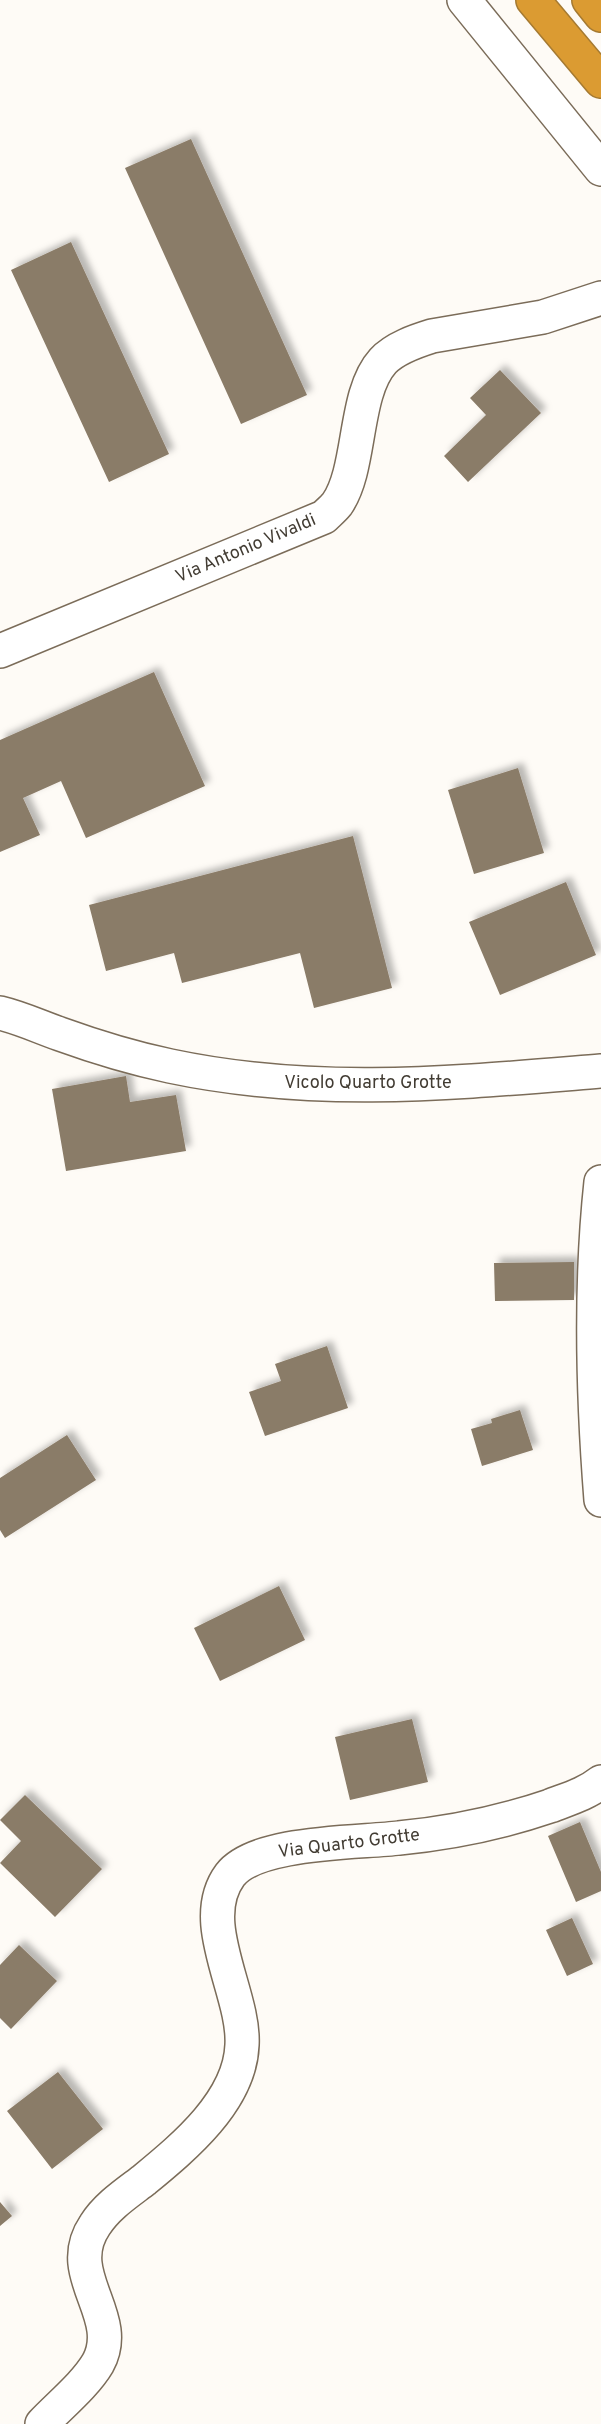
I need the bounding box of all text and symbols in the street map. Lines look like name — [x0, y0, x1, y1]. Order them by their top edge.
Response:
street label: Via Antonio Vivaldi — [172, 509, 320, 589]
street label: Vicolo Quarto Grotte — [284, 1072, 452, 1095]
street label: Via Quarto Grotte — [277, 1824, 421, 1864]

